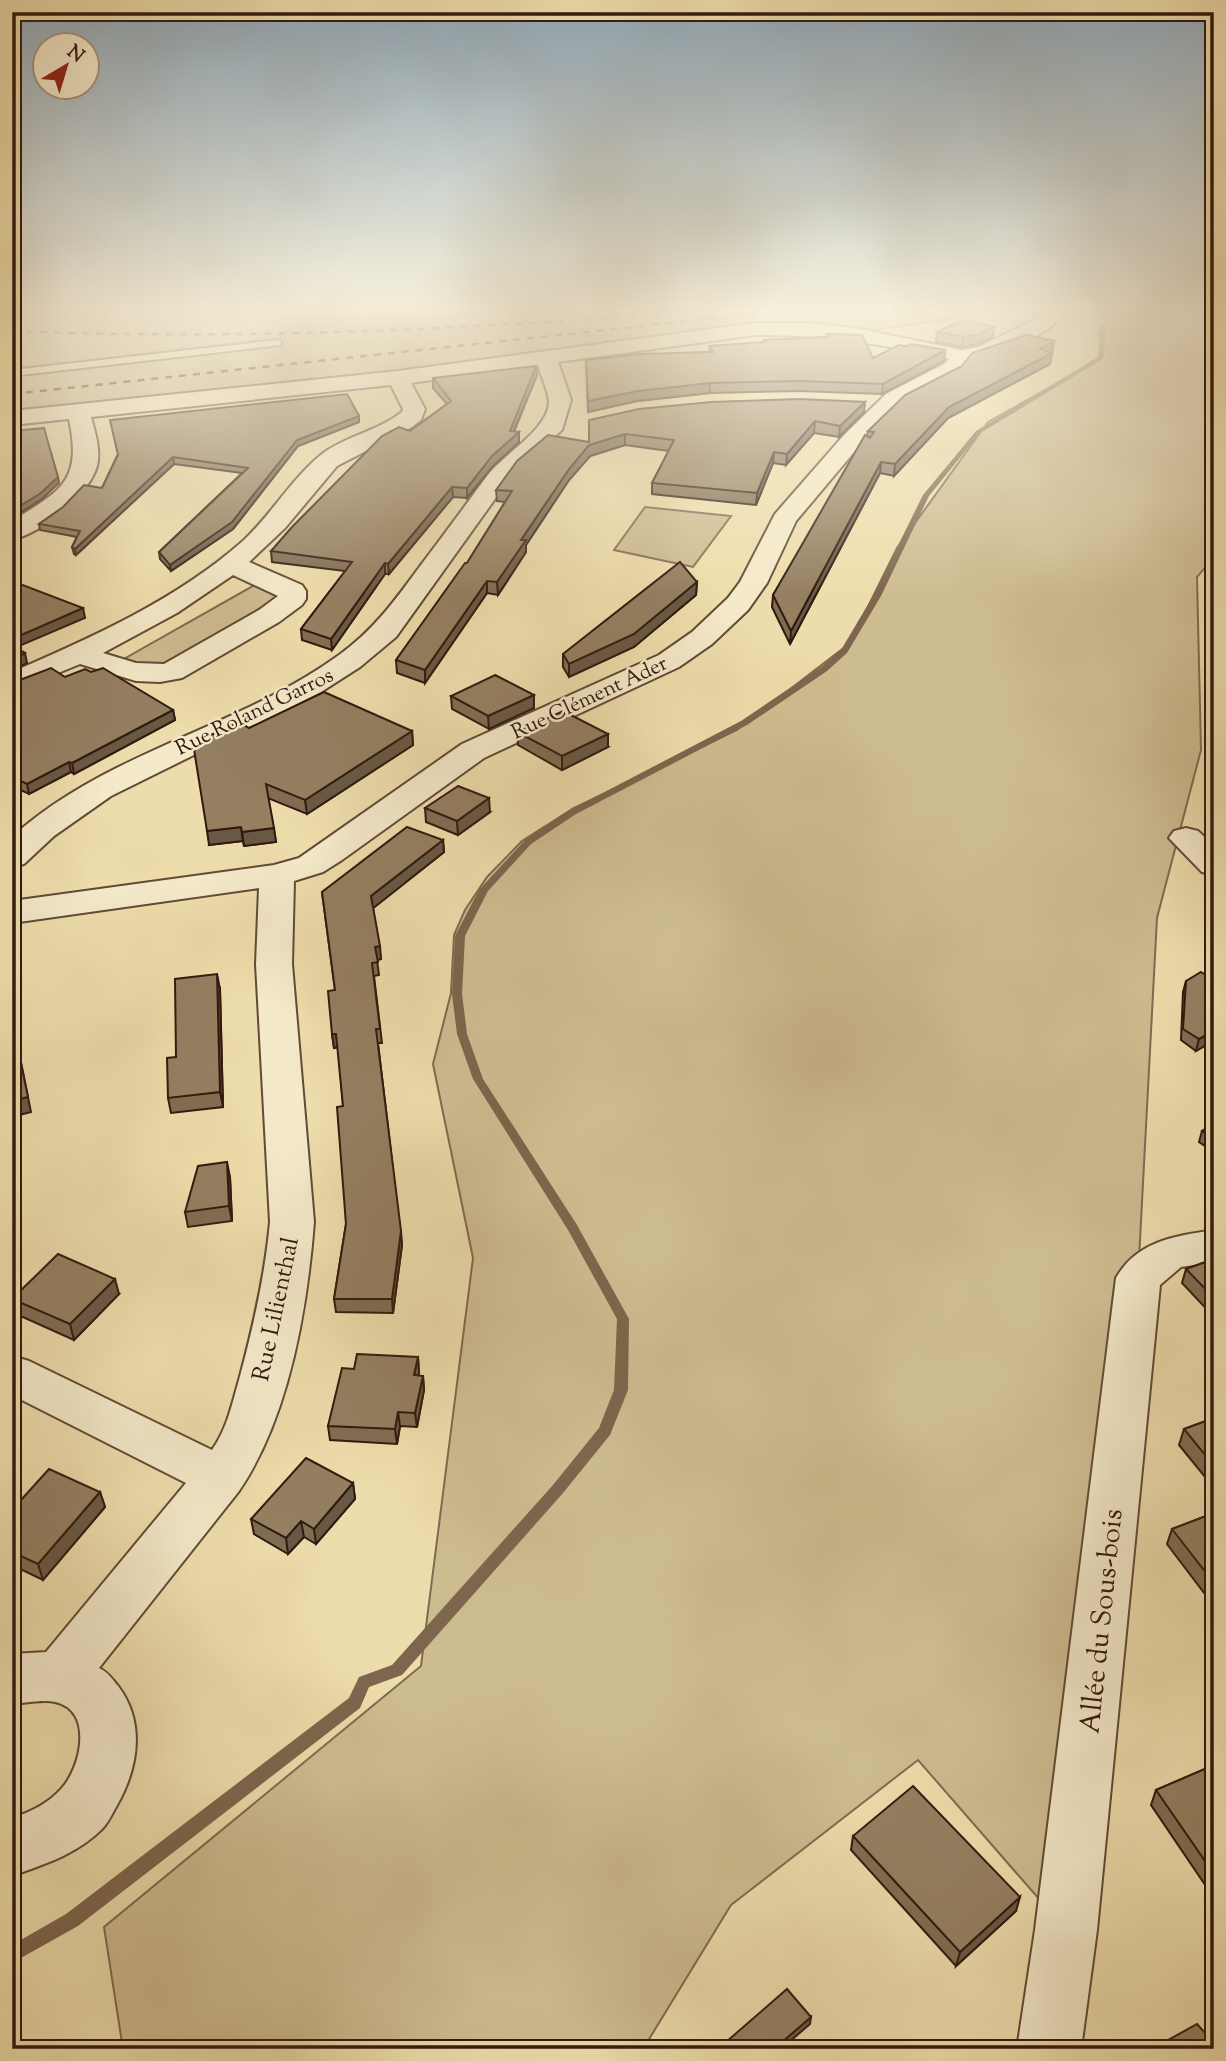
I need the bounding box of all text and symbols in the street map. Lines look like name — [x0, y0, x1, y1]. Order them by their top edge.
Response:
north arrow — [32, 32, 102, 102]
text: N — [61, 39, 89, 70]
street label: Rue Clément Ader — [507, 649, 673, 748]
street label: Rue Roland Garros — [171, 661, 339, 764]
street label: Rue Lilienthal — [245, 1234, 309, 1385]
street label: Allée du Sous-bois — [1071, 1507, 1135, 1736]

